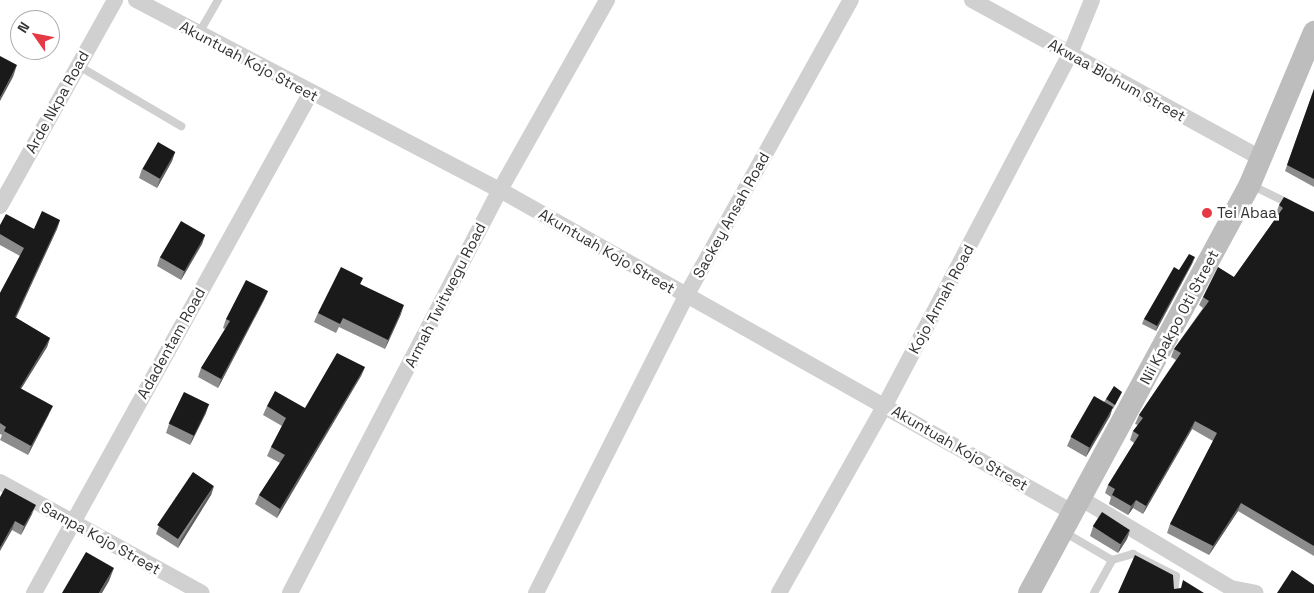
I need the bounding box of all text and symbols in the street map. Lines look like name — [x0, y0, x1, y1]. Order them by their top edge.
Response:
north arrow — [10, 10, 60, 60]
street label: Akuntuah Kojo Street — [177, 17, 321, 105]
text: N — [13, 19, 33, 36]
street label: Akwaa Blohum Street — [1045, 35, 1189, 125]
street label: Arde Nkpa Road — [21, 48, 93, 156]
street label: Sackey Ansah Road — [689, 149, 773, 281]
place label: Tei Abaa — [1217, 204, 1277, 222]
street label: Akuntuah Kojo Street — [536, 205, 678, 297]
marker: Tei Abaa — [1201, 207, 1213, 219]
street label: Armah Twitwegu Road — [401, 220, 489, 370]
street label: Kojo Armah Road — [905, 241, 977, 357]
street label: Nii Kpakpo Oti Street — [1136, 247, 1222, 387]
street label: Adadentam Road — [133, 284, 209, 402]
street label: Akuntuah Kojo Street — [889, 402, 1031, 494]
street label: Sampa Kojo Street — [38, 498, 164, 578]

